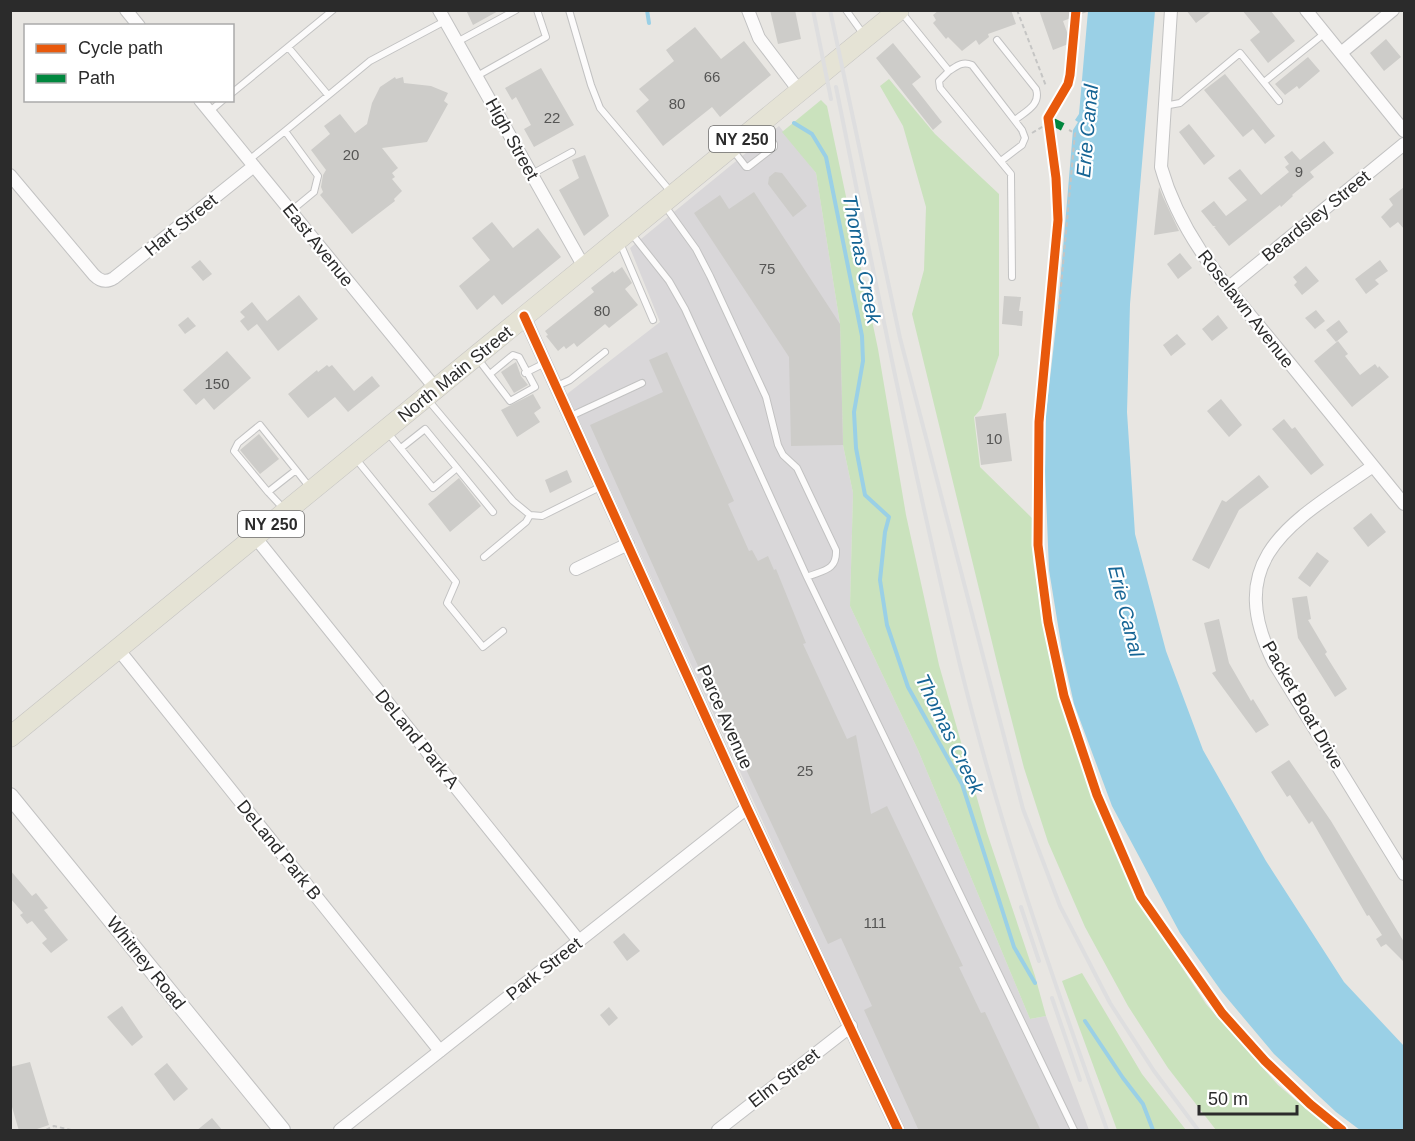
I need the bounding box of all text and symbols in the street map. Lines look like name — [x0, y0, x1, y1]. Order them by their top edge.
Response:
legend — [24, 24, 234, 102]
text: Cycle path — [78, 38, 163, 58]
text: Path — [78, 68, 115, 88]
house number: 66 — [704, 68, 720, 85]
water label: Erie Canal — [1072, 83, 1102, 178]
street label: High Street — [481, 95, 543, 183]
house number: 80 — [669, 95, 685, 112]
house number: 22 — [544, 109, 560, 126]
road number: NY 250 — [709, 126, 775, 152]
house number: 20 — [343, 146, 359, 163]
house number: 9 — [1295, 163, 1303, 180]
street label: Beardsley Street — [1258, 166, 1374, 266]
street label: Hart Street — [141, 190, 221, 260]
water label: Thomas Creek — [839, 193, 886, 326]
street label: East Avenue — [279, 200, 357, 290]
street label: Roselawn Avenue — [1194, 246, 1298, 372]
house number: 75 — [759, 260, 775, 277]
house number: 80 — [594, 302, 610, 319]
street label: North Main Street — [394, 322, 516, 426]
house number: 150 — [204, 375, 230, 392]
house number: 10 — [986, 430, 1002, 447]
road number: NY 250 — [238, 511, 304, 537]
water label: Erie Canal — [1104, 563, 1148, 659]
street label: Packet Boat Drive — [1258, 638, 1348, 772]
street label: Parce Avenue — [693, 662, 757, 772]
water label: Thomas Creek — [911, 670, 989, 799]
street label: DeLand Park A — [371, 686, 463, 792]
house number: 25 — [797, 762, 813, 779]
street label: DeLand Park B — [233, 796, 325, 904]
street label: Whitney Road — [103, 913, 189, 1013]
house number: 111 — [864, 914, 886, 931]
street label: Park Street — [502, 933, 586, 1005]
street label: Elm Street — [745, 1044, 823, 1112]
scale bar — [1199, 1078, 1296, 1116]
text: 50 m — [1208, 1089, 1248, 1109]

